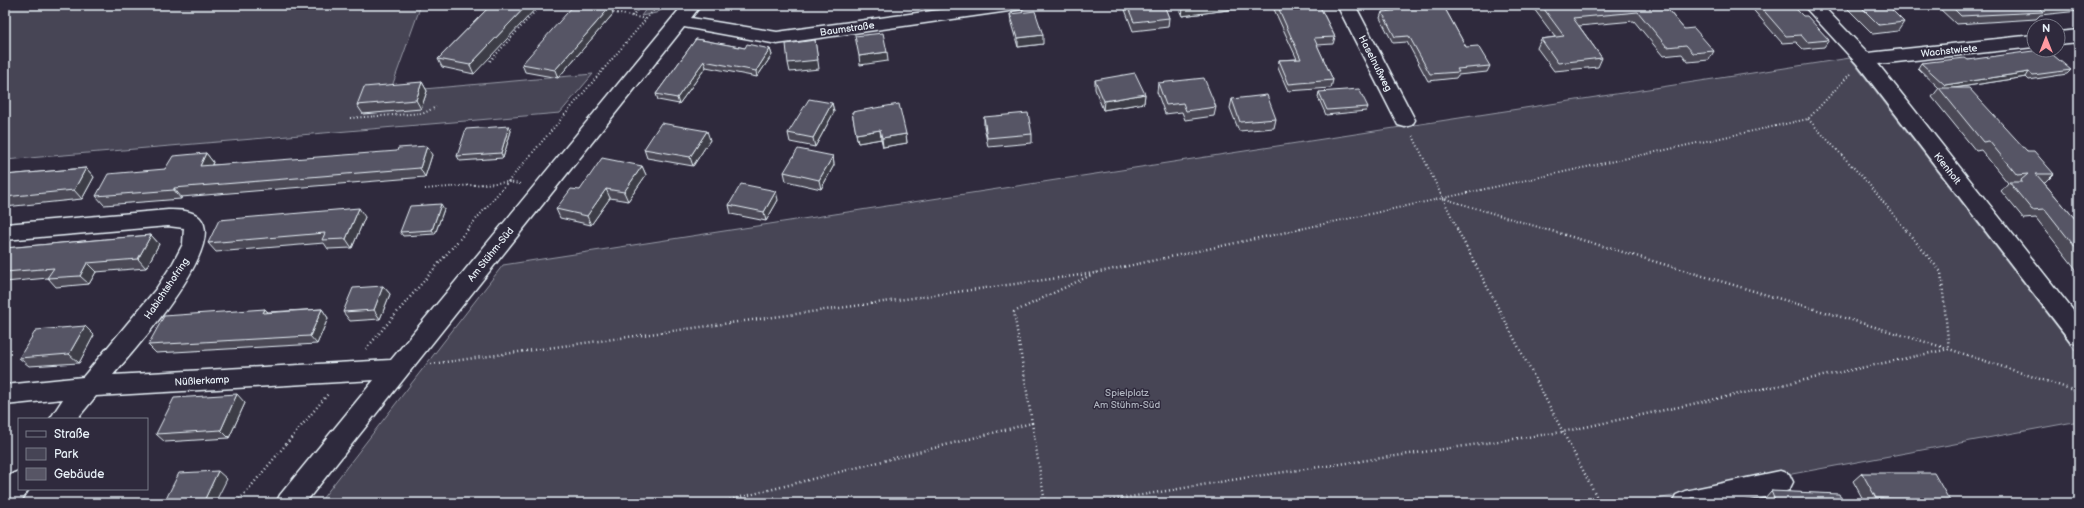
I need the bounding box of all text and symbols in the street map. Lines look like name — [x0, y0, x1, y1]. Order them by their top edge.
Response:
north arrow — [2026, 18, 2066, 58]
street label: Baumstraße — [819, 19, 875, 39]
text: N — [2042, 22, 2050, 35]
street label: Haselnußweg — [1356, 33, 1394, 94]
street label: Wachstwiete — [1920, 42, 1978, 60]
street label: Kienholt — [1931, 150, 1963, 187]
street label: Am Stühm-Süd — [465, 225, 517, 284]
street label: Habichtshofring — [142, 255, 192, 321]
street label: Nüßlerkamp — [174, 374, 230, 388]
park label: Spielplatz Am Stühm-Süd — [1094, 387, 1160, 411]
legend — [18, 418, 148, 490]
text: Straße — [54, 427, 90, 442]
text: Park — [54, 447, 78, 462]
text: Gebäude — [54, 467, 104, 482]

